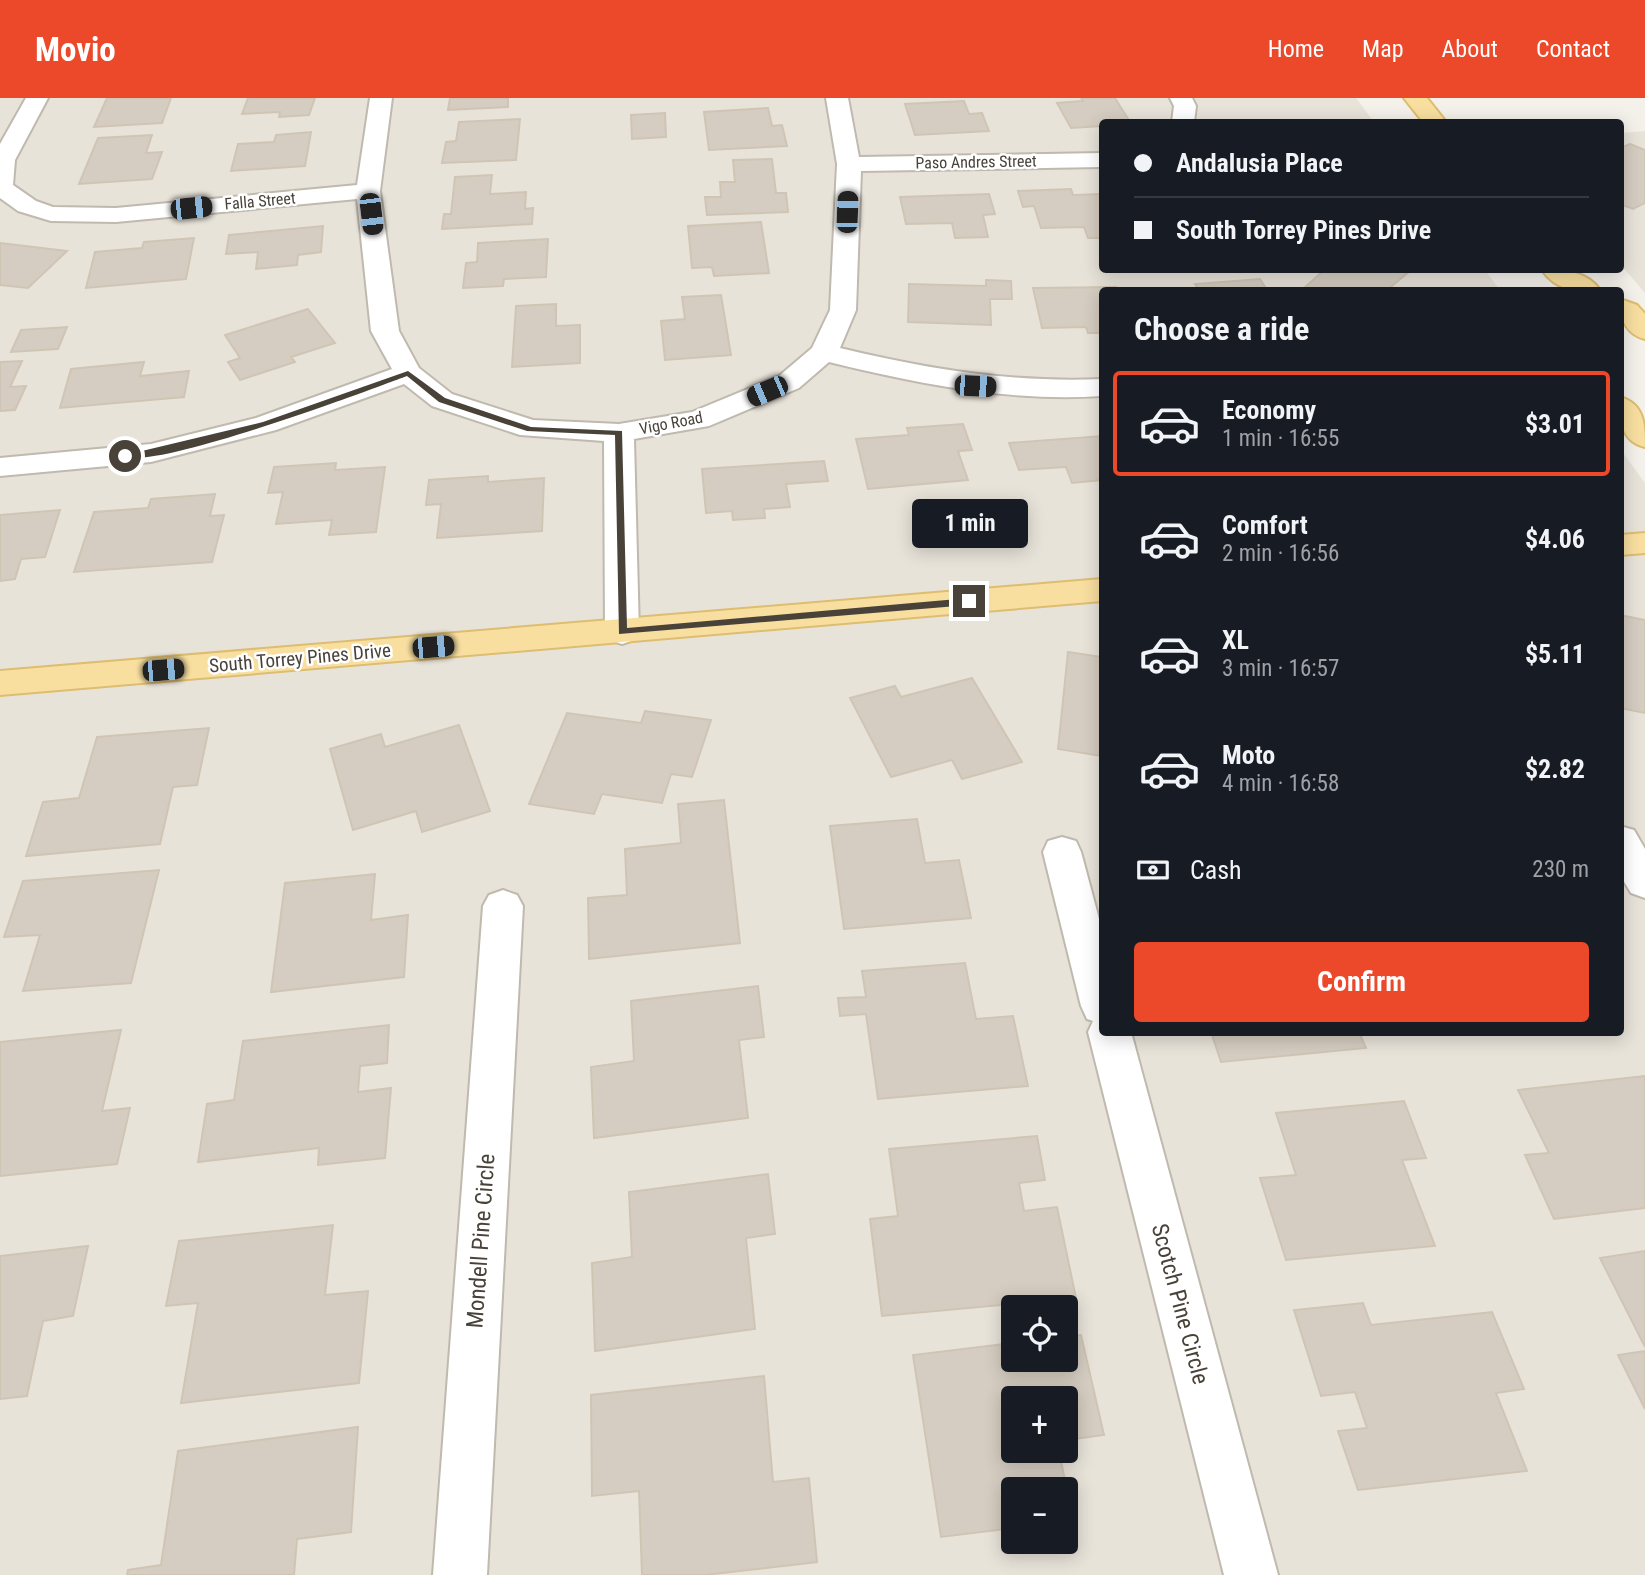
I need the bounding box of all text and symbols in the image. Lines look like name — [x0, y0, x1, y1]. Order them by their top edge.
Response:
text: Movio — [35, 30, 116, 69]
text: Home — [1268, 35, 1324, 63]
text: Map — [1362, 35, 1404, 63]
text: About — [1442, 35, 1498, 63]
text: Contact — [1536, 35, 1610, 63]
text: Andalusia Place — [1176, 148, 1343, 178]
street label: Paso Andres Street — [915, 151, 1037, 173]
street label: Falla Street — [224, 188, 297, 214]
car — [836, 191, 859, 233]
car — [359, 192, 384, 236]
car — [170, 195, 213, 221]
text: South Torrey Pines Drive — [1176, 215, 1431, 245]
text: Choose a ride — [1134, 310, 1309, 348]
car — [744, 373, 791, 409]
car — [954, 374, 997, 398]
icon: car — [1138, 392, 1201, 455]
text: Economy — [1222, 395, 1316, 425]
street label: Vigo Road — [638, 408, 704, 438]
text: $3.01 — [1525, 409, 1585, 439]
text: 1 min · 16:55 — [1222, 425, 1339, 452]
route start — [109, 440, 141, 472]
callout: 1 min — [911, 500, 1027, 548]
icon: car — [1138, 507, 1201, 570]
text: 1 min — [944, 510, 996, 537]
text: Comfort — [1222, 510, 1308, 540]
text: $4.06 — [1525, 524, 1585, 554]
text: 2 min · 16:56 — [1222, 540, 1339, 567]
route end — [953, 585, 985, 617]
icon: car — [1138, 622, 1201, 685]
text: XL — [1222, 625, 1249, 655]
car — [412, 635, 455, 659]
street label: South Torrey Pines Drive — [208, 639, 392, 677]
text: $5.11 — [1525, 639, 1585, 669]
text: 3 min · 16:57 — [1222, 655, 1339, 682]
car — [142, 658, 185, 682]
icon: car — [1138, 737, 1201, 800]
text: Moto — [1222, 740, 1275, 770]
text: $2.82 — [1525, 754, 1585, 784]
text: 4 min · 16:58 — [1222, 770, 1339, 797]
icon: cash — [1134, 851, 1172, 889]
text: Cash — [1190, 855, 1242, 885]
text: 230 m — [1532, 856, 1589, 883]
button: Confirm — [1134, 942, 1589, 1022]
street label: Mondell Pine Circle — [461, 1153, 501, 1329]
street label: Scotch Pine Circle — [1146, 1221, 1214, 1387]
map controls — [1001, 1295, 1078, 1554]
button: locate — [1001, 1295, 1078, 1372]
button: + — [1001, 1386, 1078, 1463]
button: − — [1001, 1477, 1078, 1554]

